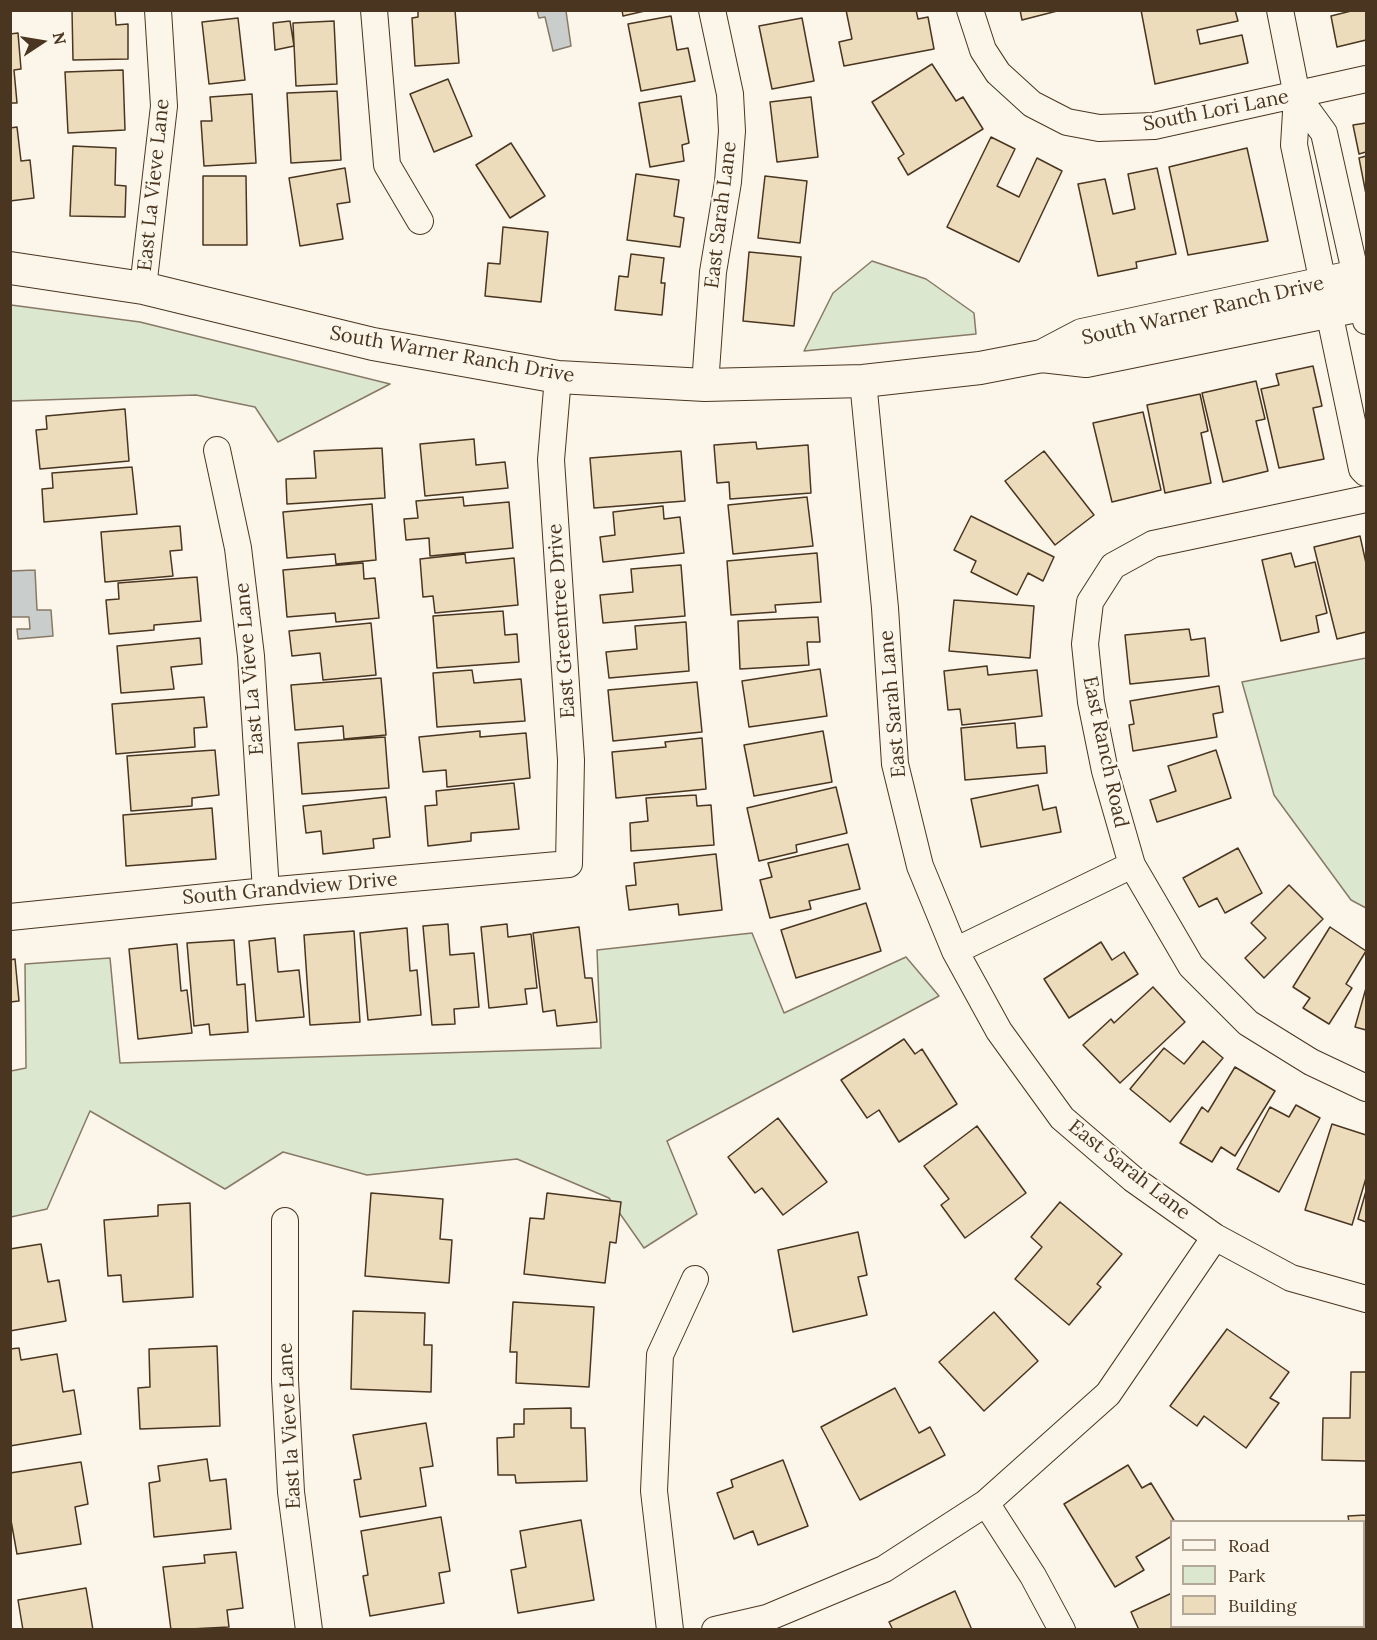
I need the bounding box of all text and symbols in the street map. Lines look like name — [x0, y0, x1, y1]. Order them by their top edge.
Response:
north arrow — [12, 12, 72, 72]
text: N — [49, 30, 71, 46]
street label: South Lori Lane — [1141, 85, 1291, 137]
street label: East La Vieve Lane — [133, 98, 175, 272]
street label: East Sarah Lane — [700, 140, 742, 290]
street label: South Warner Ranch Drive — [1080, 271, 1326, 351]
street label: South Warner Ranch Drive — [328, 322, 576, 388]
street label: East Greentree Drive — [543, 523, 581, 719]
street label: East La Vieve Lane — [231, 582, 269, 756]
street label: East Sarah Lane — [875, 629, 911, 779]
street label: East Ranch Road — [1077, 674, 1133, 830]
street label: South Grandview Drive — [181, 868, 399, 910]
street label: East Sarah Lane — [1063, 1115, 1195, 1225]
street label: East la Vieve Lane — [274, 1342, 306, 1510]
legend — [1170, 1520, 1365, 1628]
text: Road — [1228, 1534, 1270, 1557]
text: Park — [1228, 1564, 1265, 1587]
text: Building — [1228, 1594, 1296, 1617]

